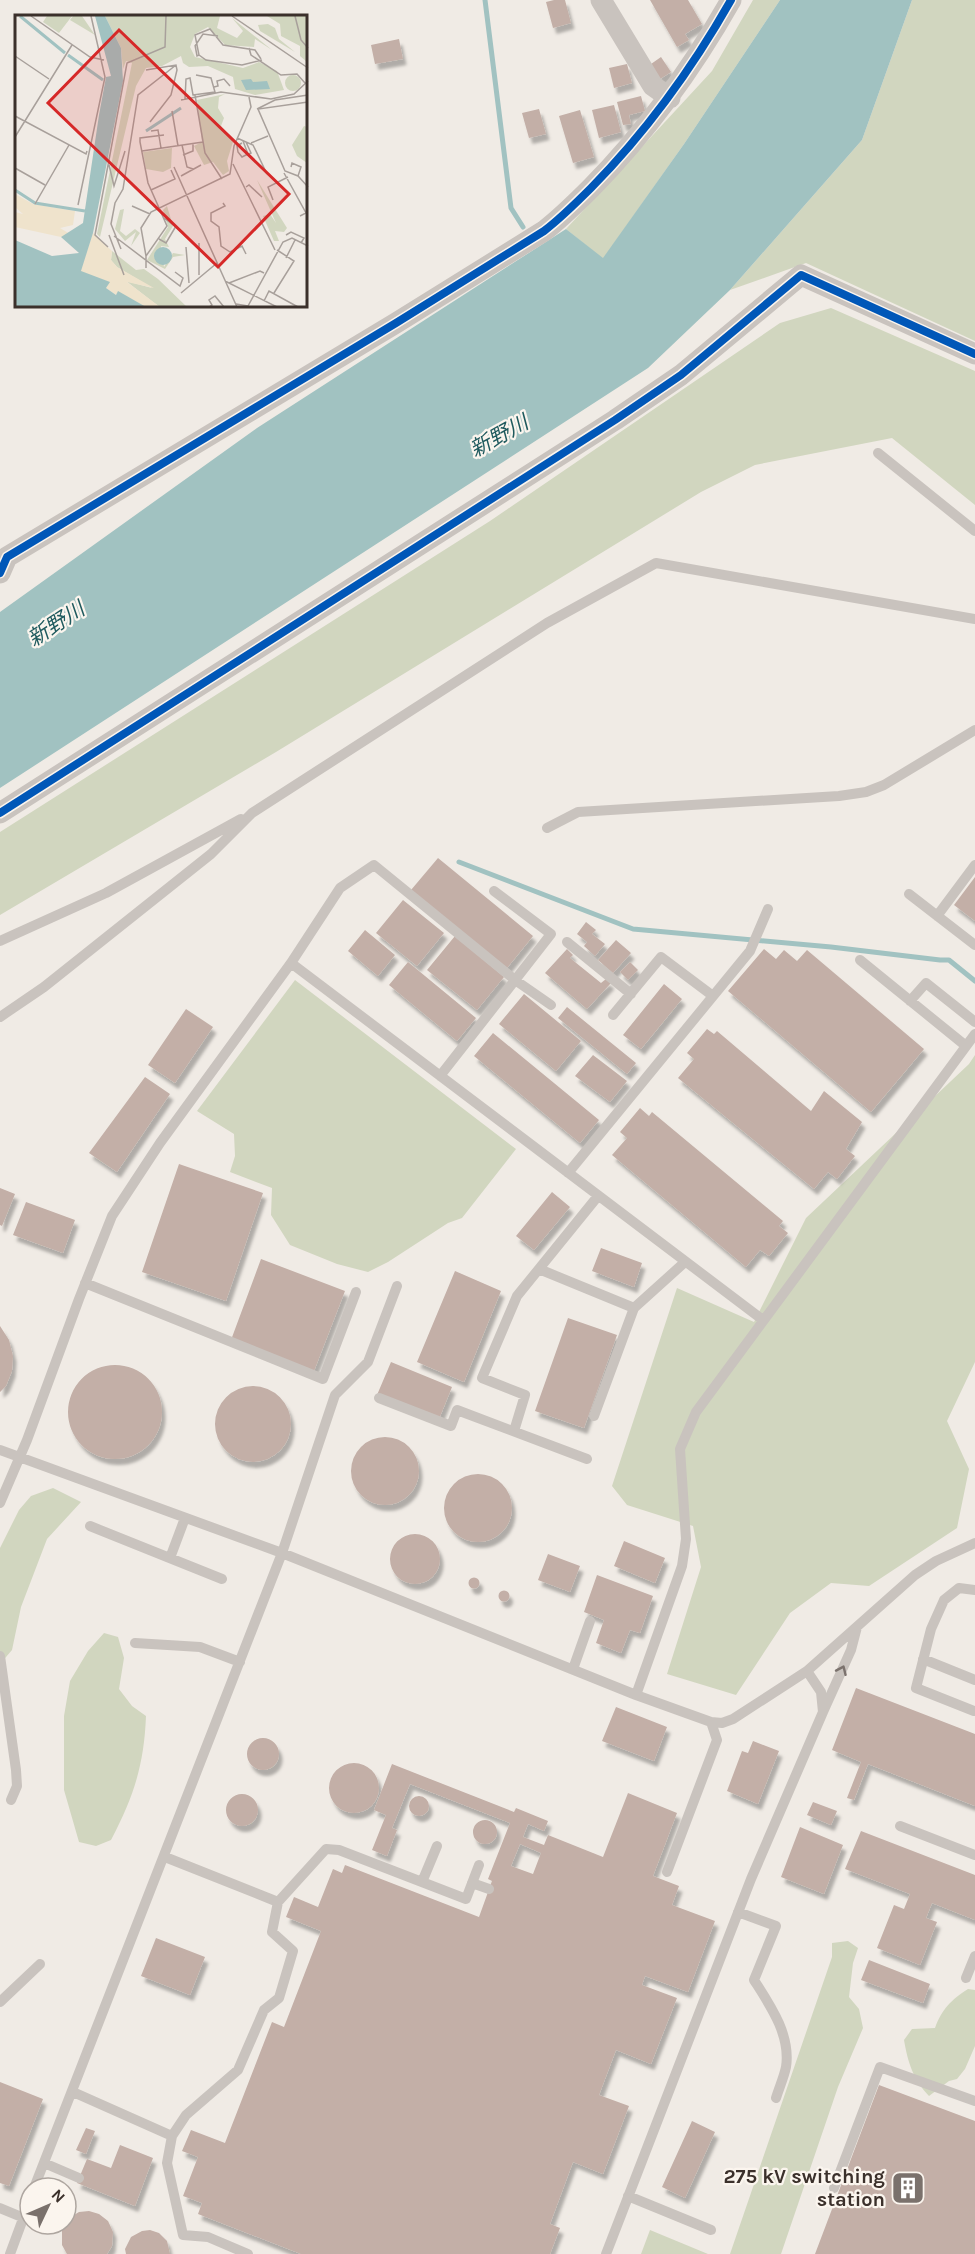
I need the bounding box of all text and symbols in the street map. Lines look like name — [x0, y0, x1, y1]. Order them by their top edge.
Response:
inset map — [15, 15, 308, 308]
water label: 新野川 — [466, 409, 534, 462]
water label: 新野川 — [23, 596, 91, 651]
one-way arrow — [834, 1665, 846, 1676]
place label: 275 kV switching station — [723, 2165, 885, 2211]
building icon: 275 kV switching station — [890, 2170, 926, 2206]
north arrow — [18, 2176, 78, 2236]
text: N — [48, 2185, 69, 2207]

